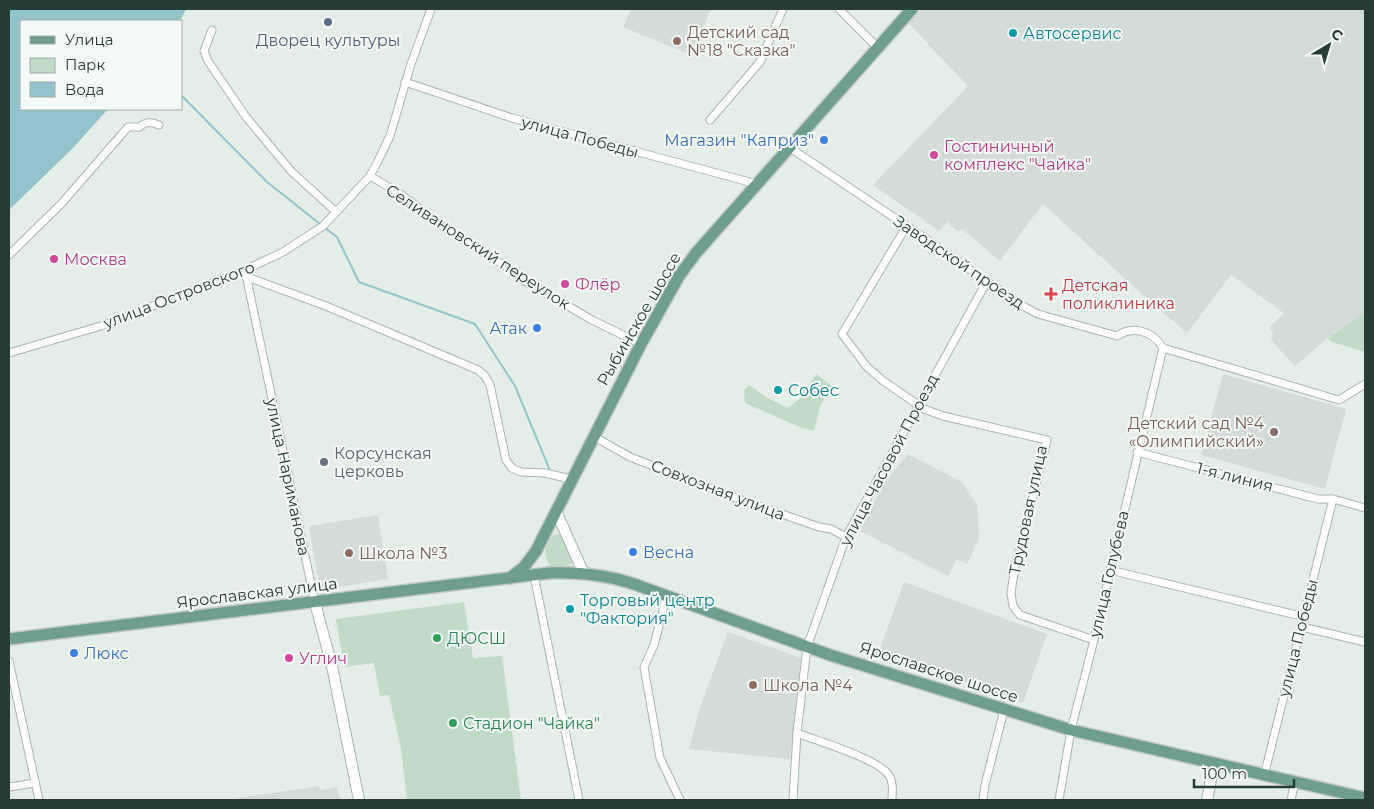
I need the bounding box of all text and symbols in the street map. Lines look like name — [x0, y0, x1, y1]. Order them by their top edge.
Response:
marker: Дворец культуры — [322, 16, 334, 28]
legend — [20, 20, 182, 110]
north arrow — [1304, 20, 1354, 70]
place label: Детский сад №18 "Сказка" — [687, 23, 795, 60]
place label: Автосервис — [1023, 24, 1121, 43]
text: С — [1327, 25, 1347, 45]
marker: Автосервис — [1007, 27, 1019, 39]
text: Улица — [65, 30, 113, 49]
place label: Дворец культуры — [256, 31, 400, 50]
marker: Детский сад №18 "Сказка" — [671, 35, 683, 47]
text: Парк — [65, 55, 105, 74]
text: Вода — [65, 80, 104, 99]
street label: улица Победы — [518, 112, 641, 162]
place label: Магазин "Каприз" — [664, 131, 814, 150]
marker: Магазин "Каприз" — [818, 134, 830, 146]
place label: Гостиничный комплекс "Чайка" — [944, 137, 1091, 174]
marker: Гостиничный комплекс "Чайка" — [928, 149, 940, 161]
street label: Селивановский переулок — [382, 180, 574, 314]
street label: Заводской проезд — [890, 211, 1028, 313]
street label: Рыбинское шоссе — [593, 249, 685, 389]
place label: Москва — [64, 250, 127, 269]
marker: Москва — [48, 253, 60, 265]
street label: улица Островского — [100, 257, 257, 333]
place label: Флёр — [575, 275, 620, 294]
place label: Детская поликлиника — [1062, 276, 1175, 313]
marker: Флёр — [559, 278, 571, 290]
marker: Детская поликлиника — [1044, 287, 1058, 301]
place label: Атак — [490, 319, 528, 338]
marker: Атак — [531, 322, 543, 334]
street label: улица Часовой Проезд — [835, 371, 943, 550]
place label: Собес — [788, 381, 839, 400]
marker: Собес — [772, 384, 784, 396]
street label: улица Нариманова — [262, 396, 314, 558]
place label: Детский сад №4 «Олимпийский» — [1128, 414, 1264, 451]
marker: Детский сад №4 «Олимпийский» — [1268, 426, 1280, 438]
street label: Трудовая улица — [1005, 443, 1051, 577]
place label: Корсунская церковь — [334, 444, 432, 481]
marker: Корсунская церковь — [318, 456, 330, 468]
street label: Совхозная улица — [648, 456, 788, 524]
street label: 1-я линия — [1195, 458, 1275, 496]
street label: улица Голубева — [1085, 509, 1133, 640]
place label: Весна — [643, 543, 694, 562]
place label: Школа №3 — [359, 544, 448, 563]
marker: Весна — [627, 546, 639, 558]
marker: Школа №3 — [343, 547, 355, 559]
street label: Ярославская улица — [175, 574, 339, 612]
street label: улица Победы — [1274, 577, 1322, 700]
place label: Торговый центр "Фактория" — [580, 591, 715, 628]
marker: Торговый центр "Фактория" — [564, 603, 576, 615]
place label: ДЮСШ — [447, 629, 506, 648]
marker: ДЮСШ — [431, 632, 443, 644]
street label: Ярославское шоссе — [857, 637, 1021, 707]
place label: Люкс — [84, 644, 128, 663]
marker: Люкс — [68, 647, 80, 659]
place label: Углич — [299, 649, 347, 668]
marker: Углич — [283, 652, 295, 664]
place label: Школа №4 — [763, 676, 853, 695]
marker: Школа №4 — [747, 679, 759, 691]
place label: Стадион "Чайка" — [463, 714, 600, 733]
marker: Стадион "Чайка" — [447, 717, 459, 729]
scale bar — [1194, 756, 1294, 788]
text: 100 m — [1202, 764, 1247, 783]

